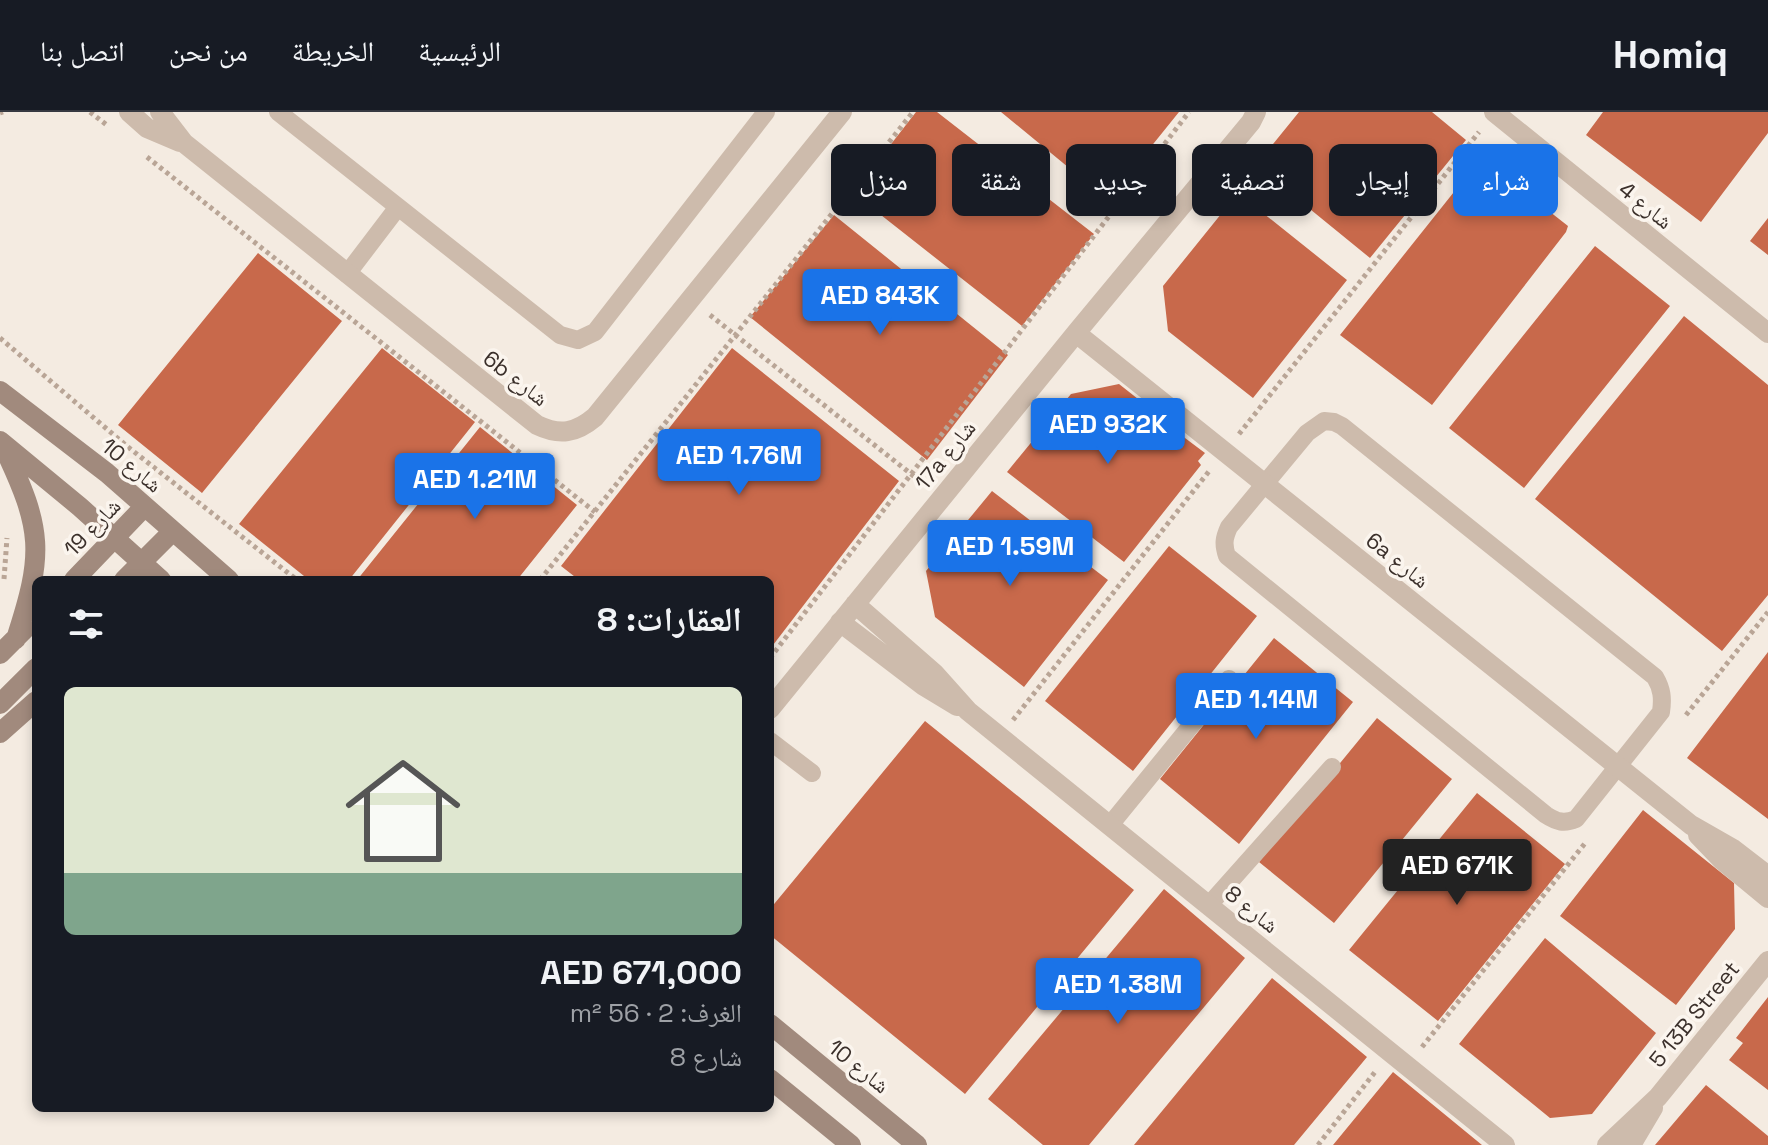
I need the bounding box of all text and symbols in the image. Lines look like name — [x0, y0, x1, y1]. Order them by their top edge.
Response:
text: Homiq — [1613, 31, 1728, 79]
text: اتصل بنا — [40, 33, 125, 69]
text: من نحن — [169, 33, 248, 69]
text: الخريطة — [292, 33, 374, 69]
text: الرئيسية — [418, 33, 501, 69]
chip: منزل — [831, 144, 936, 216]
chip: شقة — [952, 144, 1050, 216]
chip: جديد — [1066, 144, 1176, 216]
chip: تصفية — [1192, 144, 1313, 216]
chip: إيجار — [1329, 144, 1437, 216]
chip: شراء — [1453, 144, 1558, 216]
street label: شارع 4 — [1613, 175, 1679, 235]
pin: AED 843K — [797, 269, 963, 337]
text: AED 843K — [820, 278, 940, 312]
street label: 6b شارع — [478, 344, 554, 412]
pin: AED 932K — [1025, 398, 1191, 466]
text: AED 932K — [1049, 407, 1167, 441]
street label: 17a شارع — [908, 414, 982, 496]
pin: AED 1.76M — [647, 429, 831, 497]
street label: شارع 10 — [96, 432, 168, 498]
text: AED 1.76M — [676, 438, 802, 472]
pin: AED 1.21M — [383, 453, 567, 521]
text: AED 1.21M — [413, 462, 537, 496]
street label: شارع 19 — [58, 492, 126, 562]
pin: AED 1.59M — [918, 520, 1102, 588]
street label: 6a شارع — [1361, 526, 1435, 594]
text: AED 1.59M — [946, 529, 1074, 563]
text: العقارات: 8 — [597, 598, 742, 641]
icon: filters — [64, 602, 108, 646]
pin: AED 1.14M — [1164, 673, 1348, 741]
text: AED 1.14M — [1194, 682, 1318, 716]
icon: home — [331, 739, 475, 883]
pin: AED 671K — [1374, 839, 1540, 907]
text: AED 671K — [1401, 848, 1513, 882]
street label: شارع 8 — [1219, 879, 1285, 939]
text: AED 671,000 — [540, 951, 742, 994]
street label: 5 13B Street — [1643, 955, 1745, 1073]
pin: AED 1.38M — [1026, 958, 1210, 1026]
text: AED 1.38M — [1054, 967, 1182, 1001]
text: الغرف: 2 · 56 m² — [570, 996, 742, 1030]
street label: شارع 10 — [823, 1033, 895, 1099]
text: شارع 8 — [670, 1040, 742, 1074]

